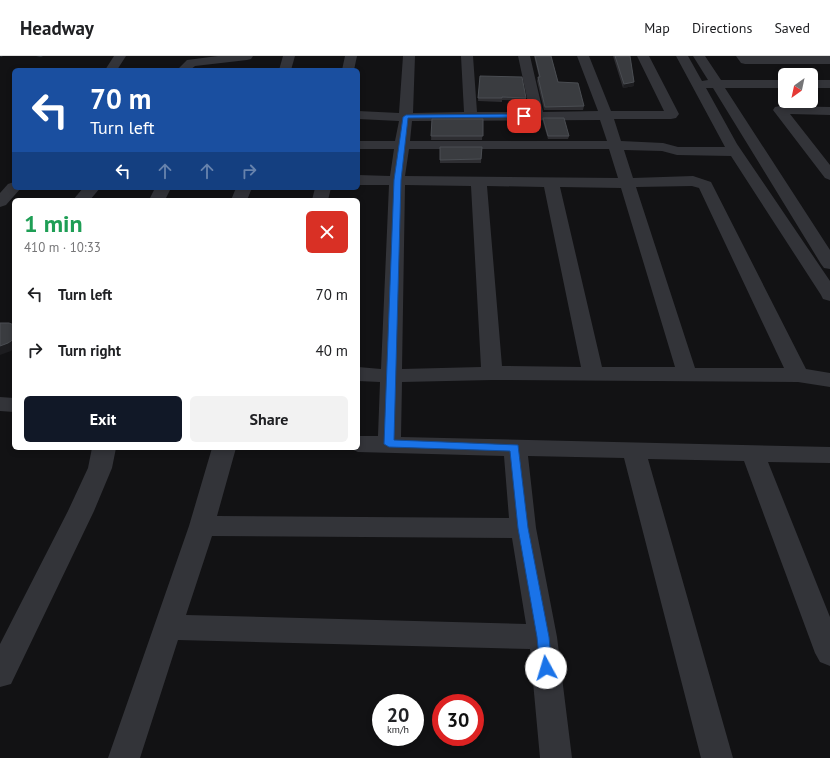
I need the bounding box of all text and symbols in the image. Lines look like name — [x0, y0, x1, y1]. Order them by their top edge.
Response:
text: Headway — [20, 16, 94, 40]
text: Map — [644, 19, 670, 37]
text: Directions — [692, 19, 752, 37]
text: Saved — [774, 19, 810, 37]
north arrow — [778, 68, 818, 108]
map controls — [778, 68, 818, 108]
text: 70 m — [90, 80, 151, 117]
icon: left — [24, 84, 76, 136]
pin — [507, 99, 541, 133]
icon: arrive — [513, 105, 535, 127]
text: Turn left — [90, 116, 155, 139]
icon: left — [112, 160, 134, 182]
icon: ahead — [154, 160, 176, 182]
icon: ahead — [196, 160, 218, 182]
icon: right — [238, 160, 260, 182]
text: 1 min — [24, 208, 83, 239]
button: close — [306, 211, 348, 253]
text: 410 m · 10:33 — [24, 239, 101, 256]
icon: left — [24, 283, 46, 305]
text: Turn left — [58, 285, 112, 304]
text: 70 m — [315, 285, 348, 304]
icon: right — [24, 339, 46, 361]
text: Turn right — [58, 341, 121, 360]
text: 40 m — [315, 341, 348, 360]
button: Exit — [24, 396, 182, 442]
button: Share — [190, 396, 348, 442]
position arrow — [525, 647, 567, 689]
speed limit sign: 30 — [432, 694, 484, 746]
text: 20 — [387, 702, 409, 728]
text: km/h — [387, 723, 409, 736]

